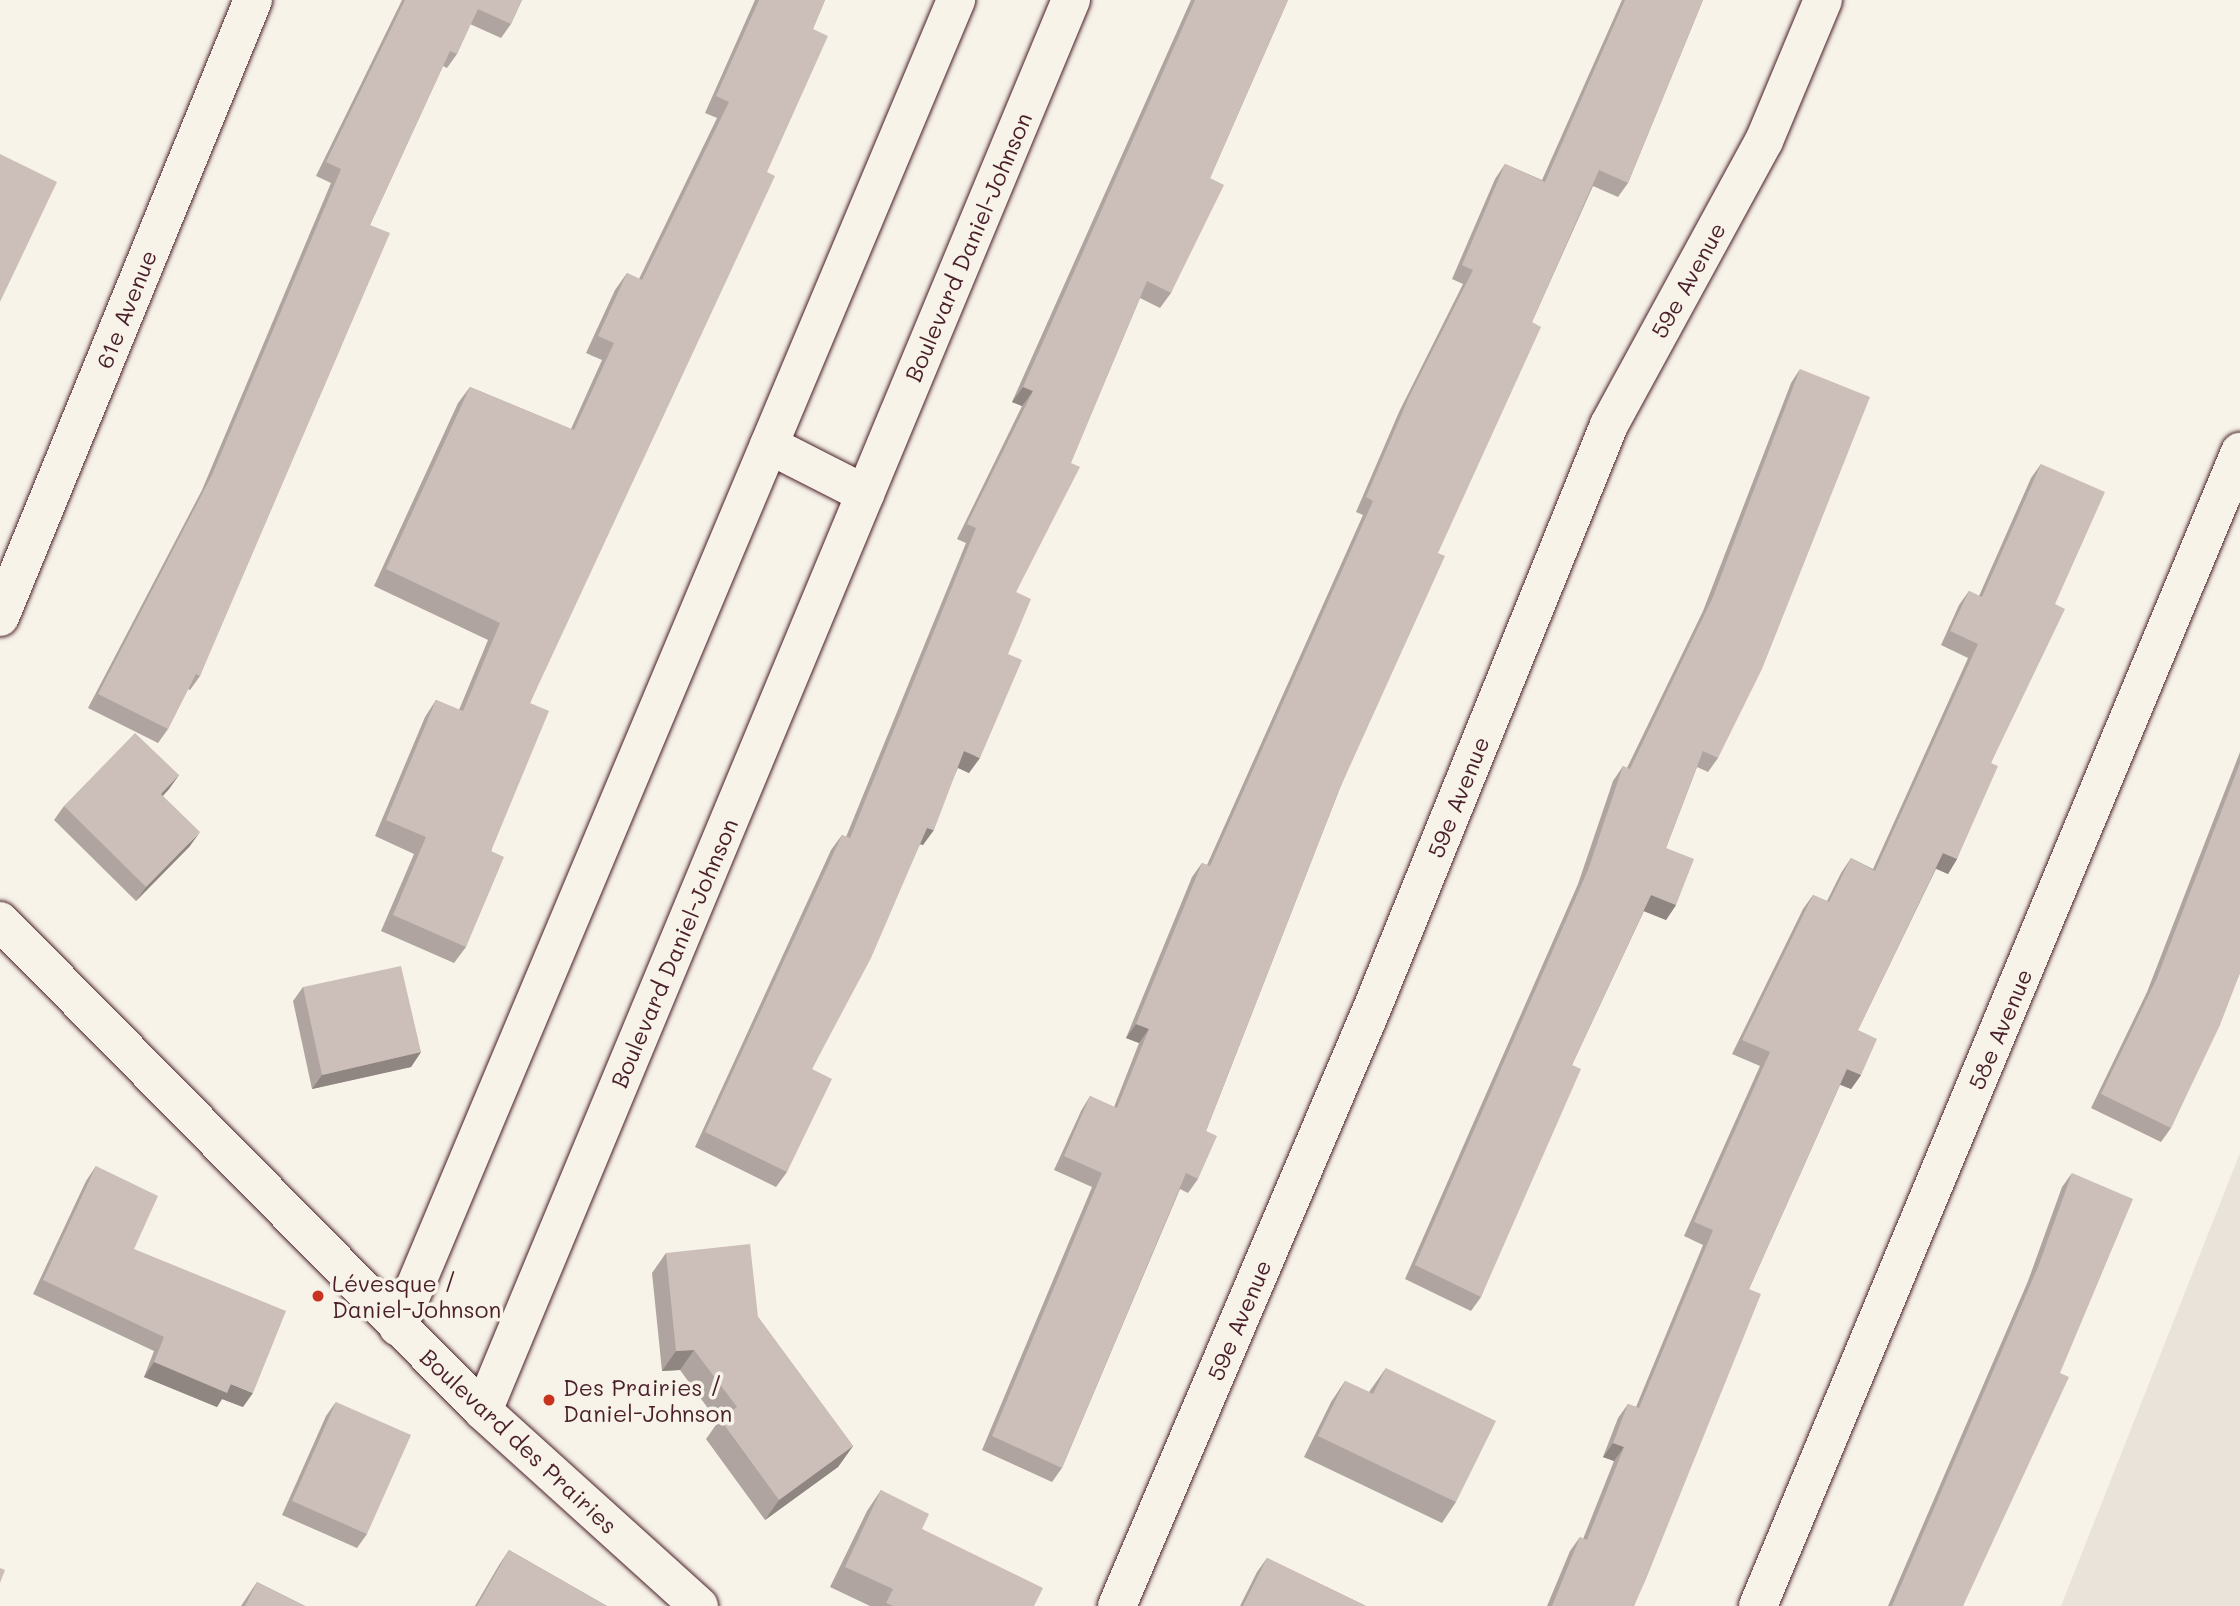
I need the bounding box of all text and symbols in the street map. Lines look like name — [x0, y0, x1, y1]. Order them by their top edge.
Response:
street label: Boulevard Daniel-Johnson — [899, 108, 1037, 386]
street label: 59e Avenue — [1645, 217, 1731, 343]
street label: 61e Avenue — [90, 246, 162, 372]
street label: 59e Avenue — [1421, 732, 1495, 862]
street label: Boulevard Daniel-Johnson — [605, 814, 743, 1092]
street label: 58e Avenue — [1962, 964, 2038, 1094]
street label: 59e Avenue — [1201, 1256, 1277, 1384]
place label: Lévesque / Daniel-Johnson — [332, 1269, 501, 1323]
marker: Lévesque / Daniel-Johnson — [310, 1288, 326, 1304]
street label: Boulevard des Prairies — [415, 1343, 623, 1539]
place label: Des Prairies / Daniel-Johnson — [563, 1373, 732, 1427]
marker: Des Prairies / Daniel-Johnson — [541, 1392, 557, 1408]

